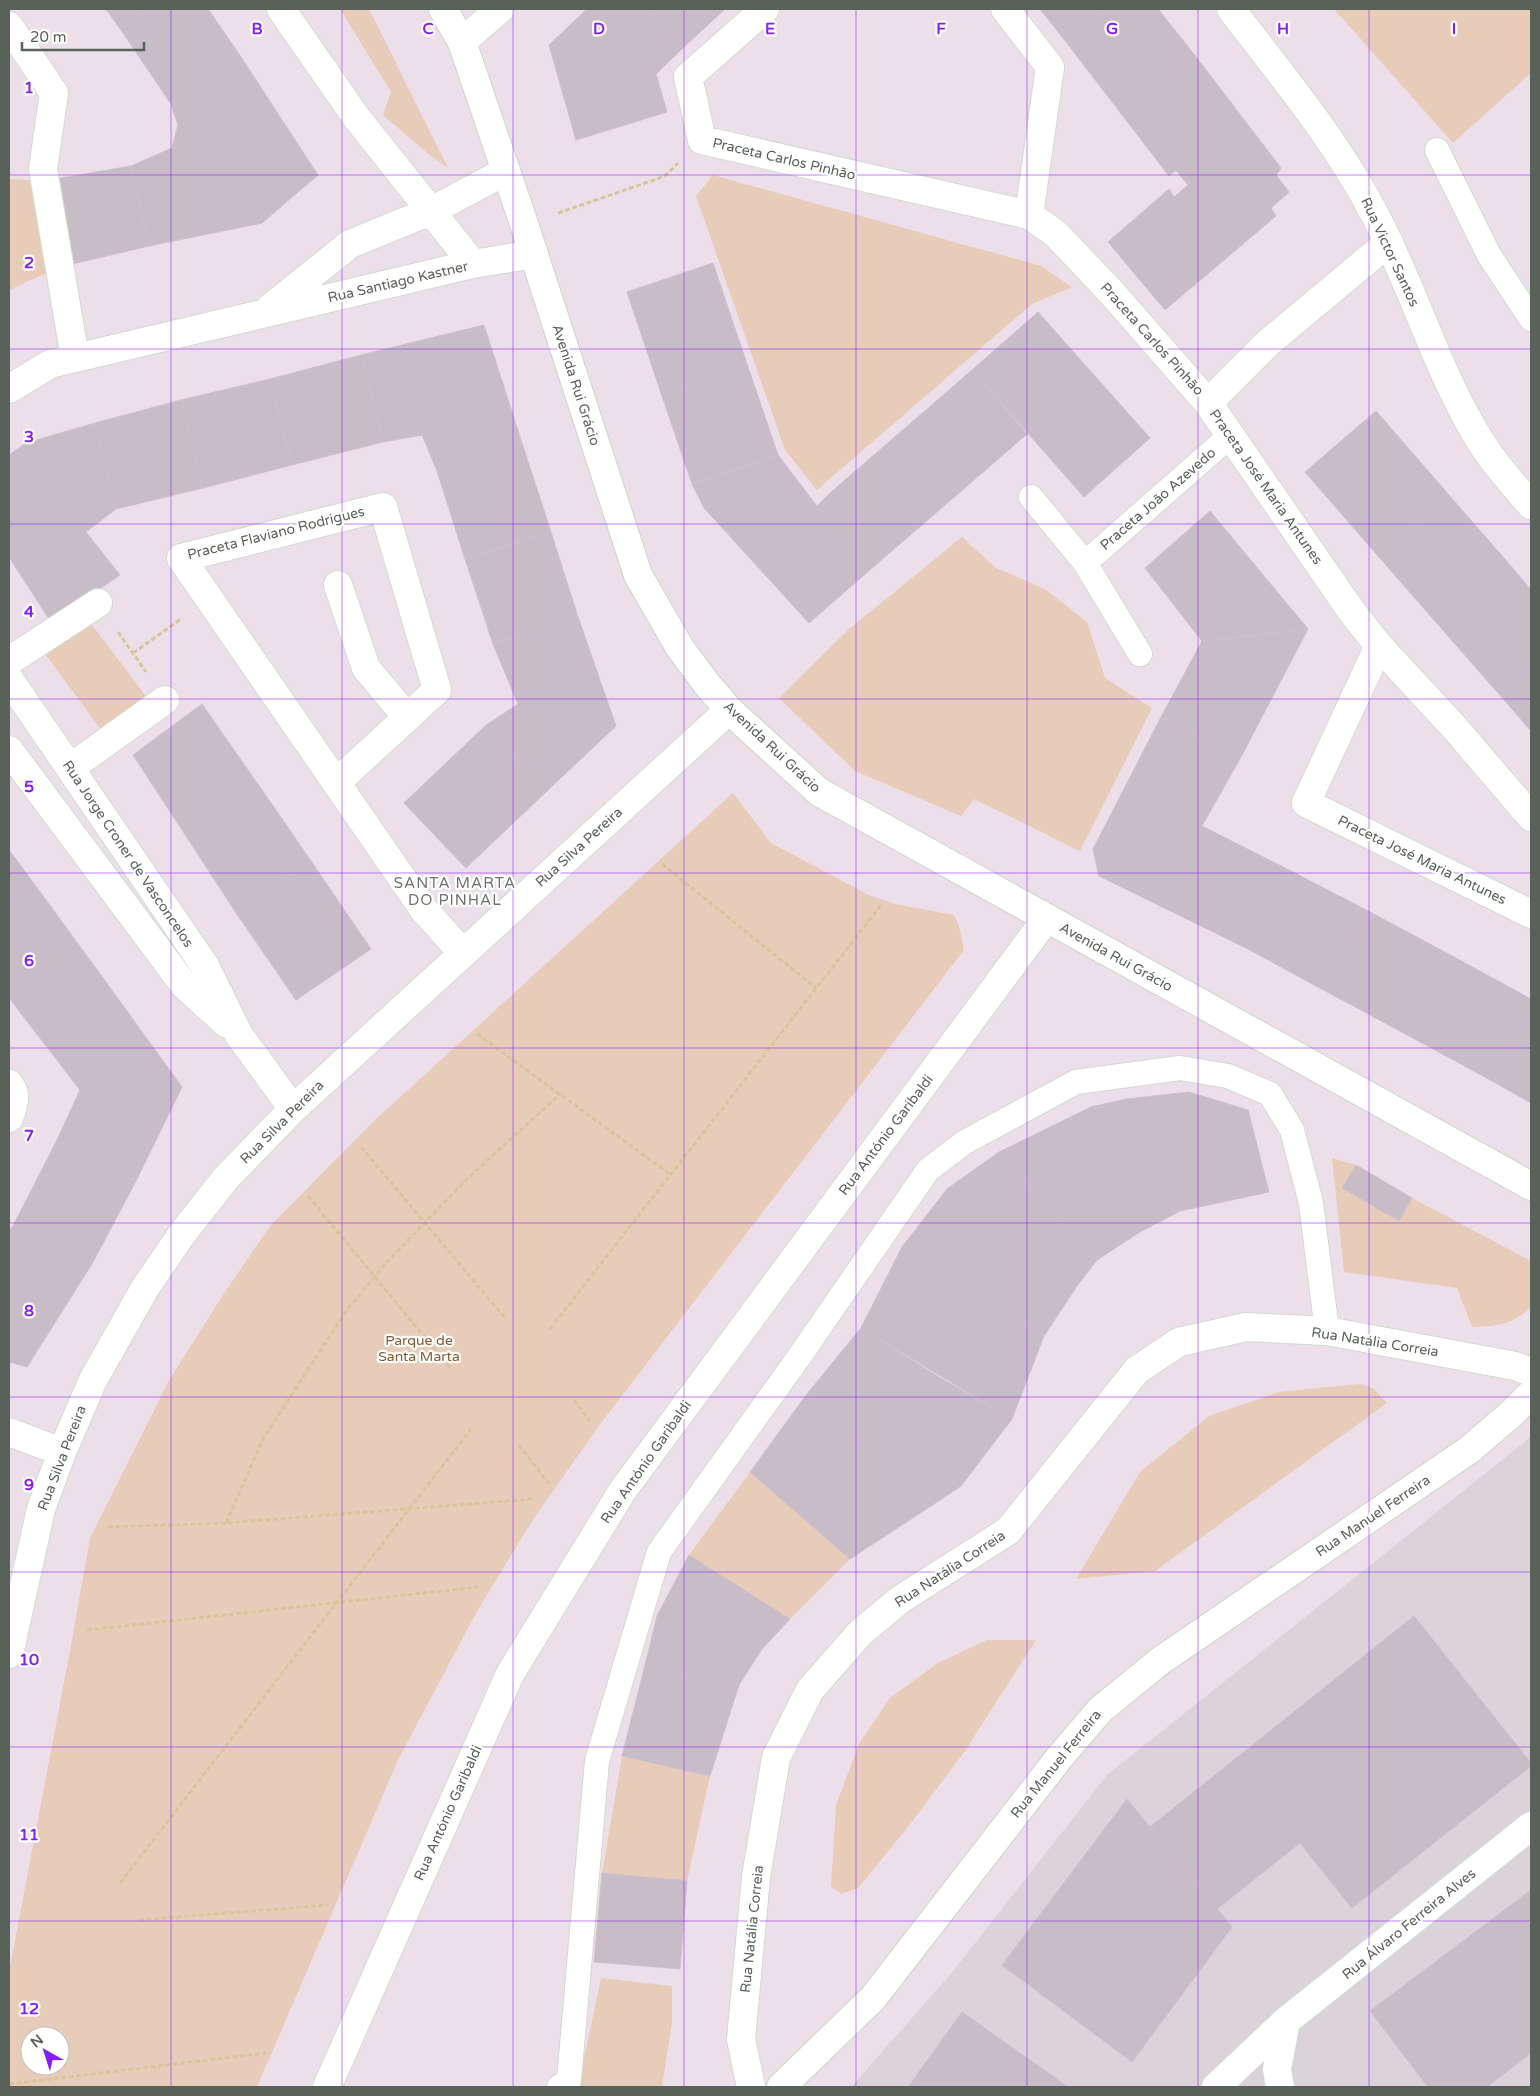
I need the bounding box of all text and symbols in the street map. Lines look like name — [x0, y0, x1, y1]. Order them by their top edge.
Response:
text: B — [251, 19, 263, 39]
text: C — [422, 19, 434, 39]
text: D — [593, 19, 605, 39]
text: E — [765, 19, 775, 39]
text: F — [936, 19, 946, 39]
text: G — [1106, 19, 1118, 39]
text: H — [1277, 19, 1289, 39]
text: I — [1452, 19, 1456, 39]
scale bar — [22, 20, 145, 52]
text: 20 m — [30, 28, 67, 46]
text: 1 — [24, 78, 34, 98]
street label: Praceta Carlos Pinhão — [711, 134, 857, 184]
street label: Rua Victor Santos — [1357, 195, 1423, 310]
text: 2 — [24, 253, 34, 273]
street label: Rua Santiago Kastner — [326, 257, 470, 306]
street label: Praceta Carlos Pinhão — [1097, 279, 1207, 399]
street label: Avenida Rui Grácio — [548, 322, 604, 448]
street label: Praceta José Maria Antunes — [1206, 406, 1326, 568]
text: 3 — [24, 427, 34, 447]
street label: Praceta João Azevedo — [1097, 444, 1219, 554]
street label: Praceta Flaviano Rodrigues — [186, 503, 367, 563]
text: 4 — [24, 602, 34, 622]
street label: Avenida Rui Grácio — [720, 698, 824, 796]
street label: Rua Jorge Croner de Vasconcelos — [59, 757, 197, 951]
text: 5 — [24, 777, 34, 797]
street label: Rua Silva Pereira — [532, 803, 626, 891]
street label: Praceta José Maria Antunes — [1335, 812, 1509, 908]
district label: SANTA MARTA DO PINHAL — [394, 874, 516, 909]
street label: Avenida Rui Grácio — [1057, 919, 1175, 995]
text: 6 — [24, 951, 34, 971]
street label: Rua António Garibaldi — [835, 1071, 937, 1199]
street label: Rua Silva Pereira — [237, 1077, 327, 1167]
text: 7 — [24, 1126, 34, 1146]
text: 8 — [24, 1301, 34, 1321]
street label: Rua Natália Correia — [1310, 1324, 1440, 1360]
park label: Parque de Santa Marta — [378, 1332, 460, 1365]
street label: Rua António Garibaldi — [597, 1397, 695, 1527]
street label: Rua Silva Pereira — [34, 1403, 90, 1513]
street label: Rua Manuel Ferreira — [1313, 1471, 1433, 1561]
text: 9 — [24, 1475, 34, 1495]
street label: Rua Natália Correia — [892, 1527, 1008, 1611]
text: 10 — [19, 1650, 39, 1670]
street label: Rua Manuel Ferreira — [1007, 1706, 1105, 1822]
street label: Rua António Garibaldi — [410, 1743, 486, 1883]
text: 11 — [19, 1825, 39, 1845]
street label: Rua Natália Correia — [737, 1864, 767, 1994]
street label: Rua Álvaro Ferreira Alves — [1339, 1865, 1479, 1983]
text: 12 — [19, 1999, 39, 2019]
north arrow — [20, 2026, 70, 2076]
text: N — [27, 2031, 47, 2051]

